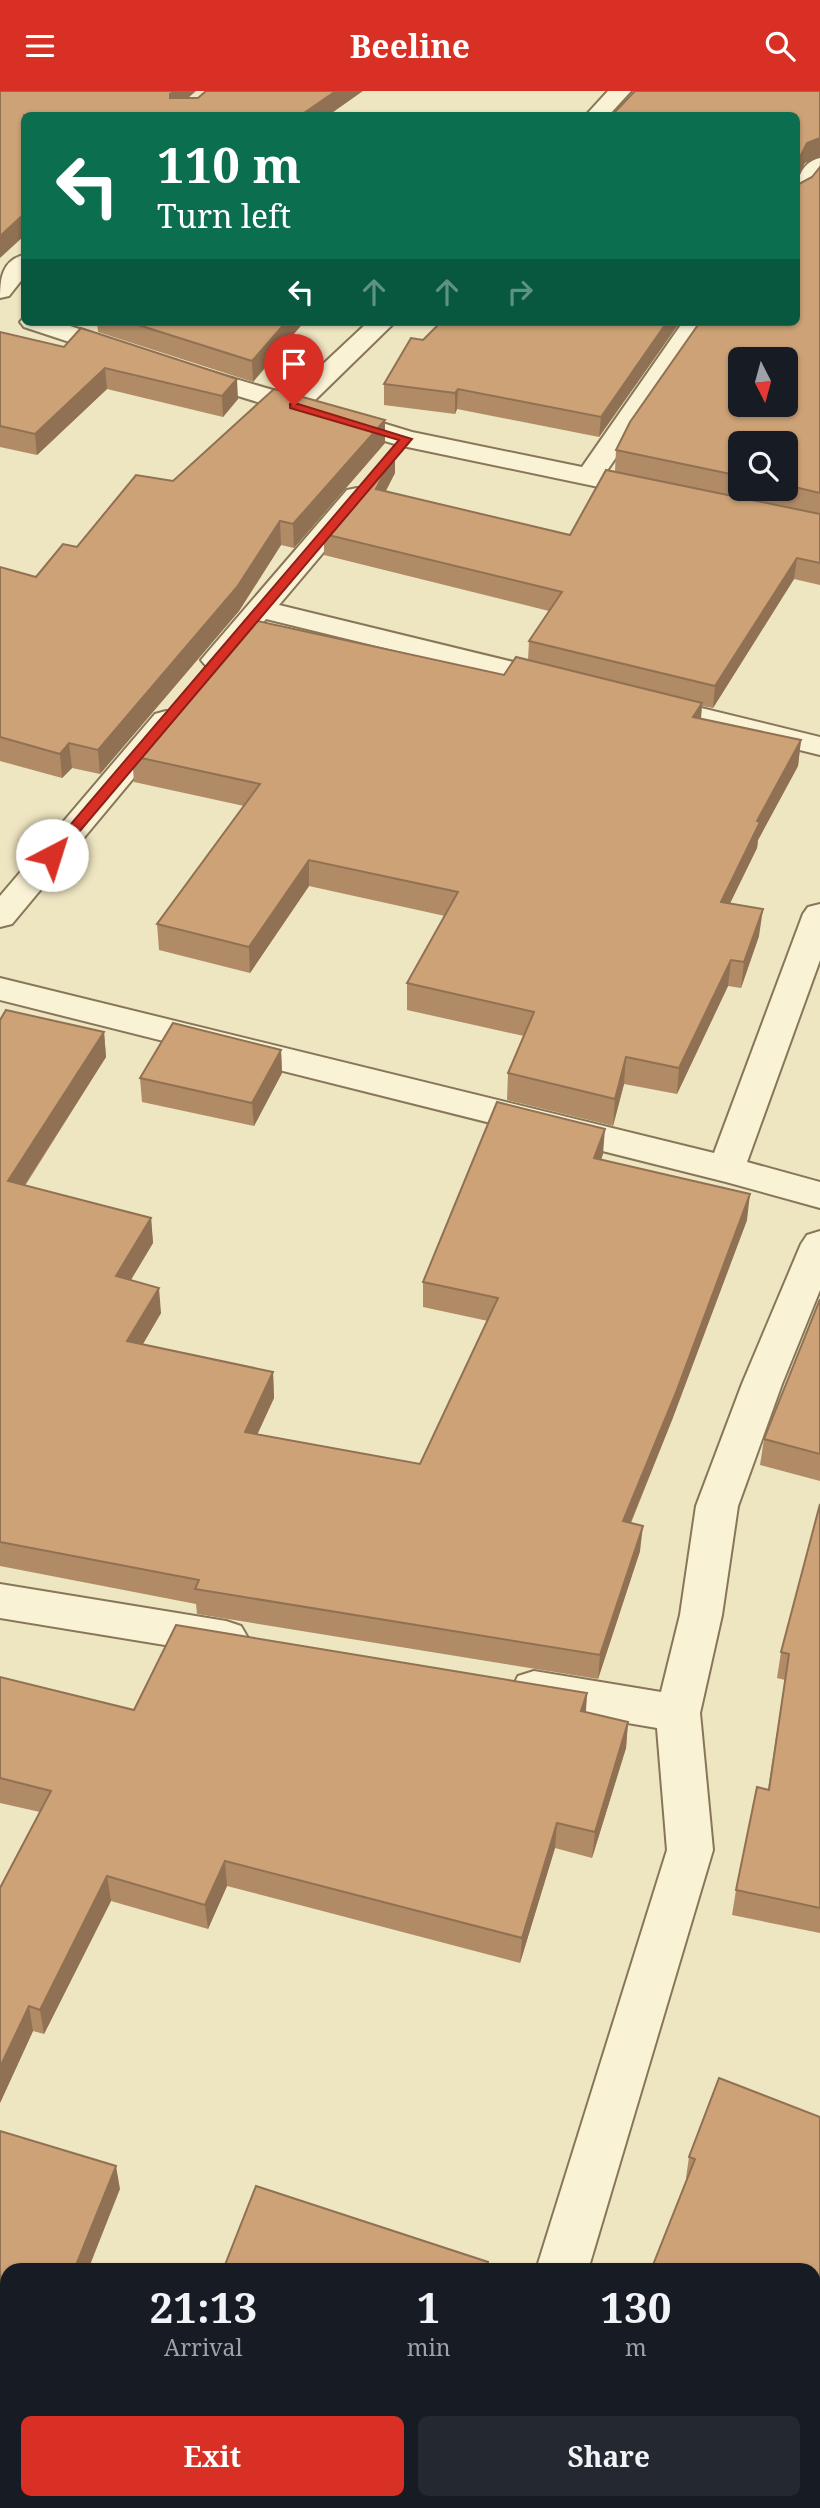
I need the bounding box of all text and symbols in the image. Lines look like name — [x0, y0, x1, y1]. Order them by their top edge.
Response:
text: Beeline — [350, 24, 470, 67]
icon: menu — [21, 27, 59, 65]
icon: search — [761, 27, 799, 65]
text: 110 m — [157, 131, 301, 197]
icon: left — [42, 140, 133, 231]
text: Turn left — [157, 194, 291, 237]
icon: left — [282, 273, 320, 311]
icon: ahead — [355, 273, 393, 311]
icon: ahead — [428, 273, 466, 311]
icon: right — [501, 273, 539, 311]
pin — [264, 334, 324, 406]
icon: arrive — [275, 345, 313, 383]
north arrow — [728, 347, 798, 417]
map controls — [728, 347, 798, 501]
button: search — [728, 431, 798, 501]
position arrow — [15, 818, 89, 892]
text: 21:13 — [150, 2278, 257, 2335]
text: 1 — [417, 2278, 441, 2335]
text: 130 — [600, 2278, 671, 2335]
text: Arrival — [164, 2331, 243, 2363]
text: min — [407, 2331, 451, 2363]
text: m — [625, 2331, 647, 2363]
button: Exit — [21, 2416, 404, 2496]
button: Share — [418, 2416, 800, 2496]

